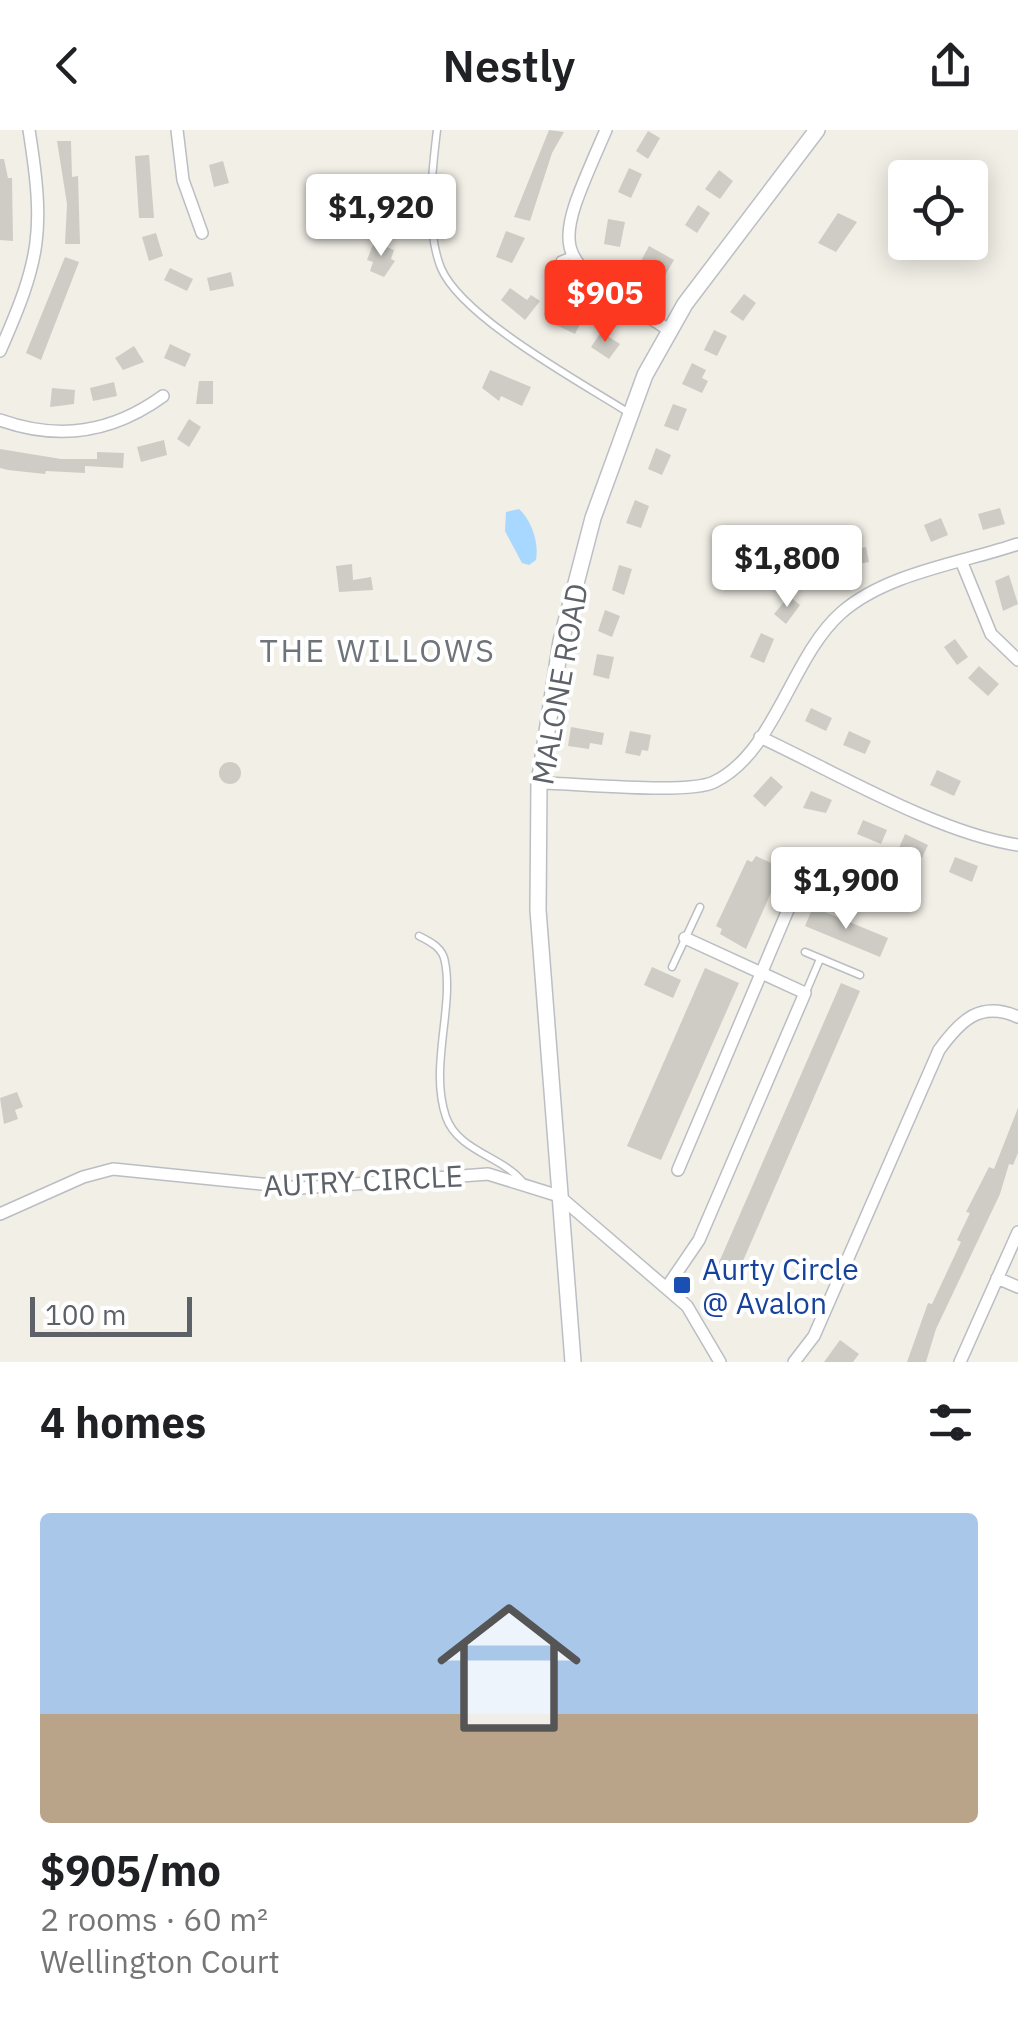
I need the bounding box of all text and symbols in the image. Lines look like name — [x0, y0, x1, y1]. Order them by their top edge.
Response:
text: Nestly — [443, 36, 575, 94]
icon: back — [40, 38, 95, 93]
icon: share — [923, 38, 978, 93]
map controls — [888, 160, 988, 260]
button: locate — [888, 160, 988, 260]
pin: $1,920 — [300, 174, 462, 259]
text: $1,920 — [328, 185, 434, 227]
pin: $905 — [546, 260, 664, 345]
text: $905 — [567, 271, 643, 313]
pin: $1,800 — [706, 525, 868, 610]
text: $1,800 — [734, 536, 840, 578]
street label: MALONE ROAD — [522, 580, 596, 788]
district label: THE WILLOWS — [260, 629, 496, 671]
pin: $1,900 — [765, 847, 927, 932]
text: $1,900 — [793, 858, 899, 900]
street label: AUTRY CIRCLE — [262, 1155, 464, 1205]
place label: Aurty Circle @ Avalon — [702, 1249, 859, 1322]
marker: Aurty Circle @ Avalon — [671, 1274, 693, 1296]
scale bar — [30, 1292, 192, 1336]
text: 100 m — [45, 1296, 126, 1333]
text: 4 homes — [40, 1395, 206, 1450]
icon: filters — [923, 1395, 978, 1450]
icon: home — [419, 1578, 599, 1758]
text: $905/mo — [40, 1843, 221, 1898]
text: 2 rooms · 60 m² — [40, 1898, 268, 1940]
text: Wellington Court — [40, 1940, 280, 1982]

